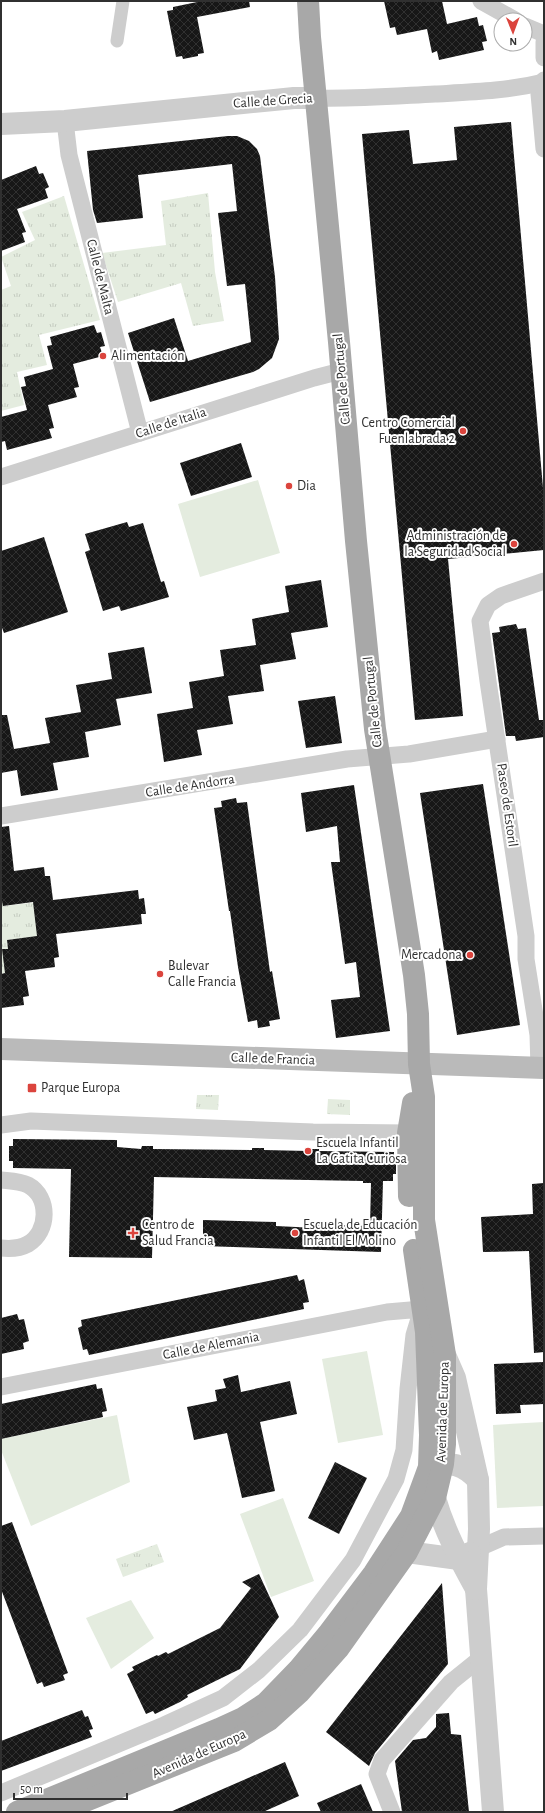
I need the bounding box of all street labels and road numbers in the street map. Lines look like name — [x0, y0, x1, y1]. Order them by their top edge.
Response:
street label: Calle de Grecia — [233, 91, 314, 111]
street label: Calle de Malta — [84, 238, 116, 317]
street label: Calle de Portugal — [331, 333, 353, 425]
street label: Calle de Italia — [134, 405, 209, 441]
street label: Calle de Portugal — [361, 656, 385, 748]
street label: Paseo de Estoril — [494, 762, 520, 848]
street label: Calle de Andorra — [144, 772, 236, 800]
street label: Calle de Francia — [231, 1051, 316, 1067]
street label: Calle de Alemania — [162, 1330, 261, 1362]
street label: Avenida de Europa — [434, 1361, 452, 1463]
street label: Avenida de Europa — [150, 1727, 249, 1781]

